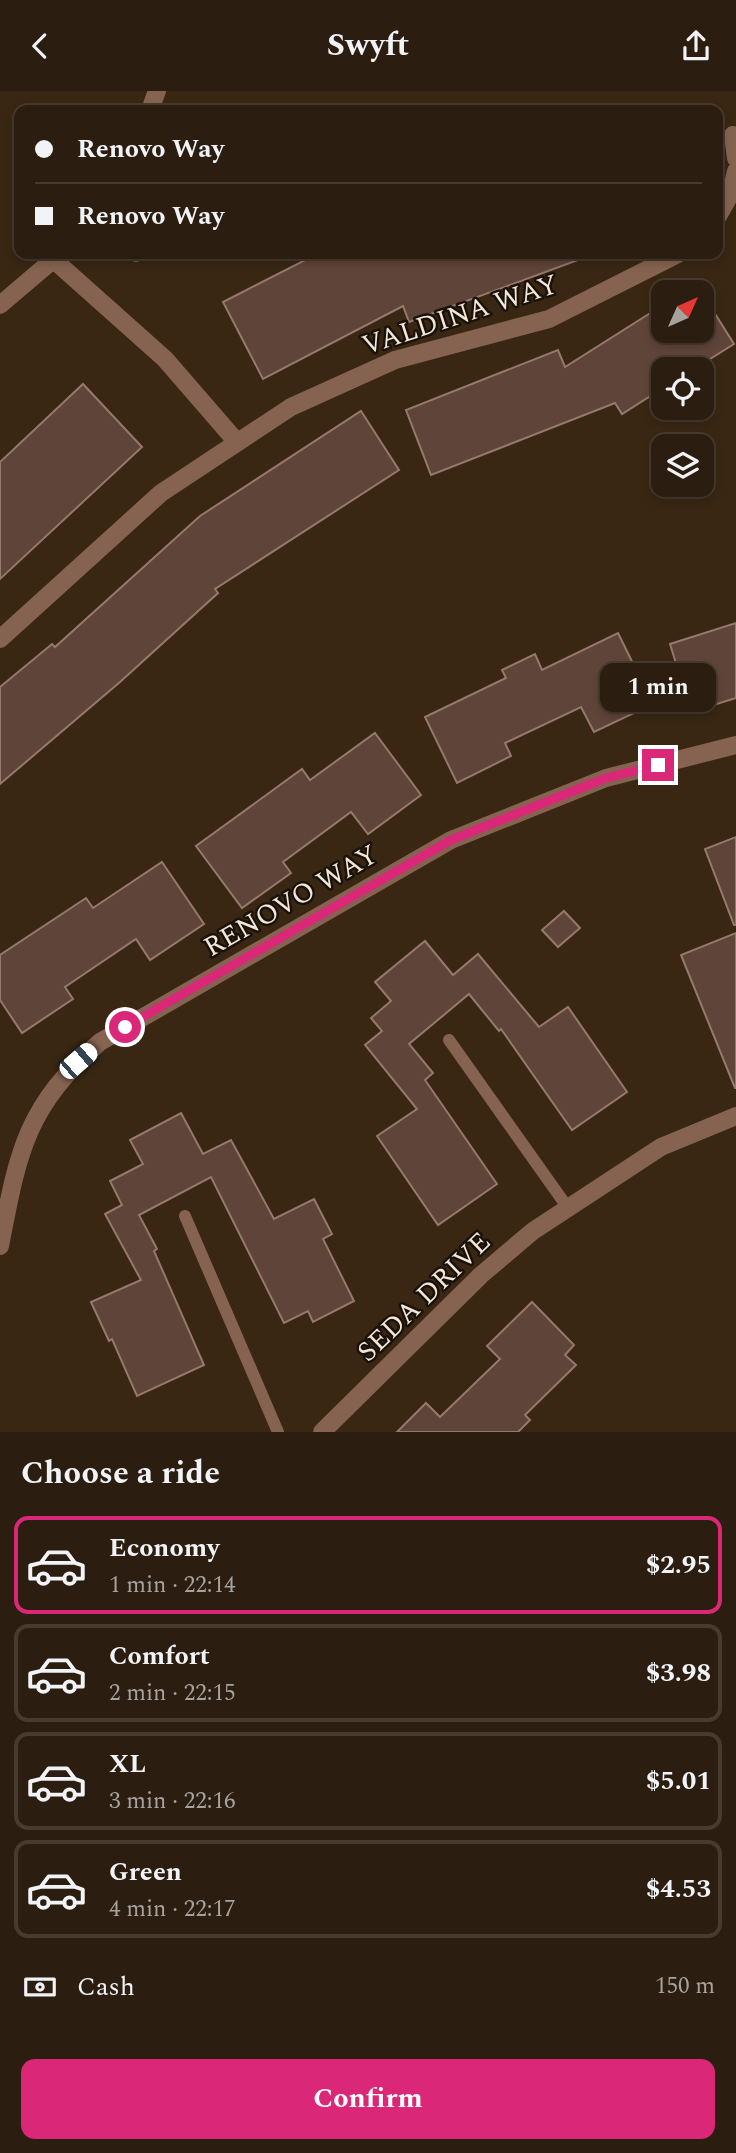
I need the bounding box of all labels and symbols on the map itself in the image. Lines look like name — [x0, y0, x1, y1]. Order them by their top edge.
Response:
street label: VALDINA WAY — [356, 263, 564, 367]
north arrow — [651, 280, 714, 343]
callout: 1 min — [600, 663, 716, 713]
route end — [642, 749, 674, 781]
street label: RENOVO WAY — [196, 833, 386, 969]
route start — [109, 1011, 141, 1043]
car — [56, 1039, 101, 1083]
street label: SEDA DRIVE — [347, 1222, 501, 1372]

